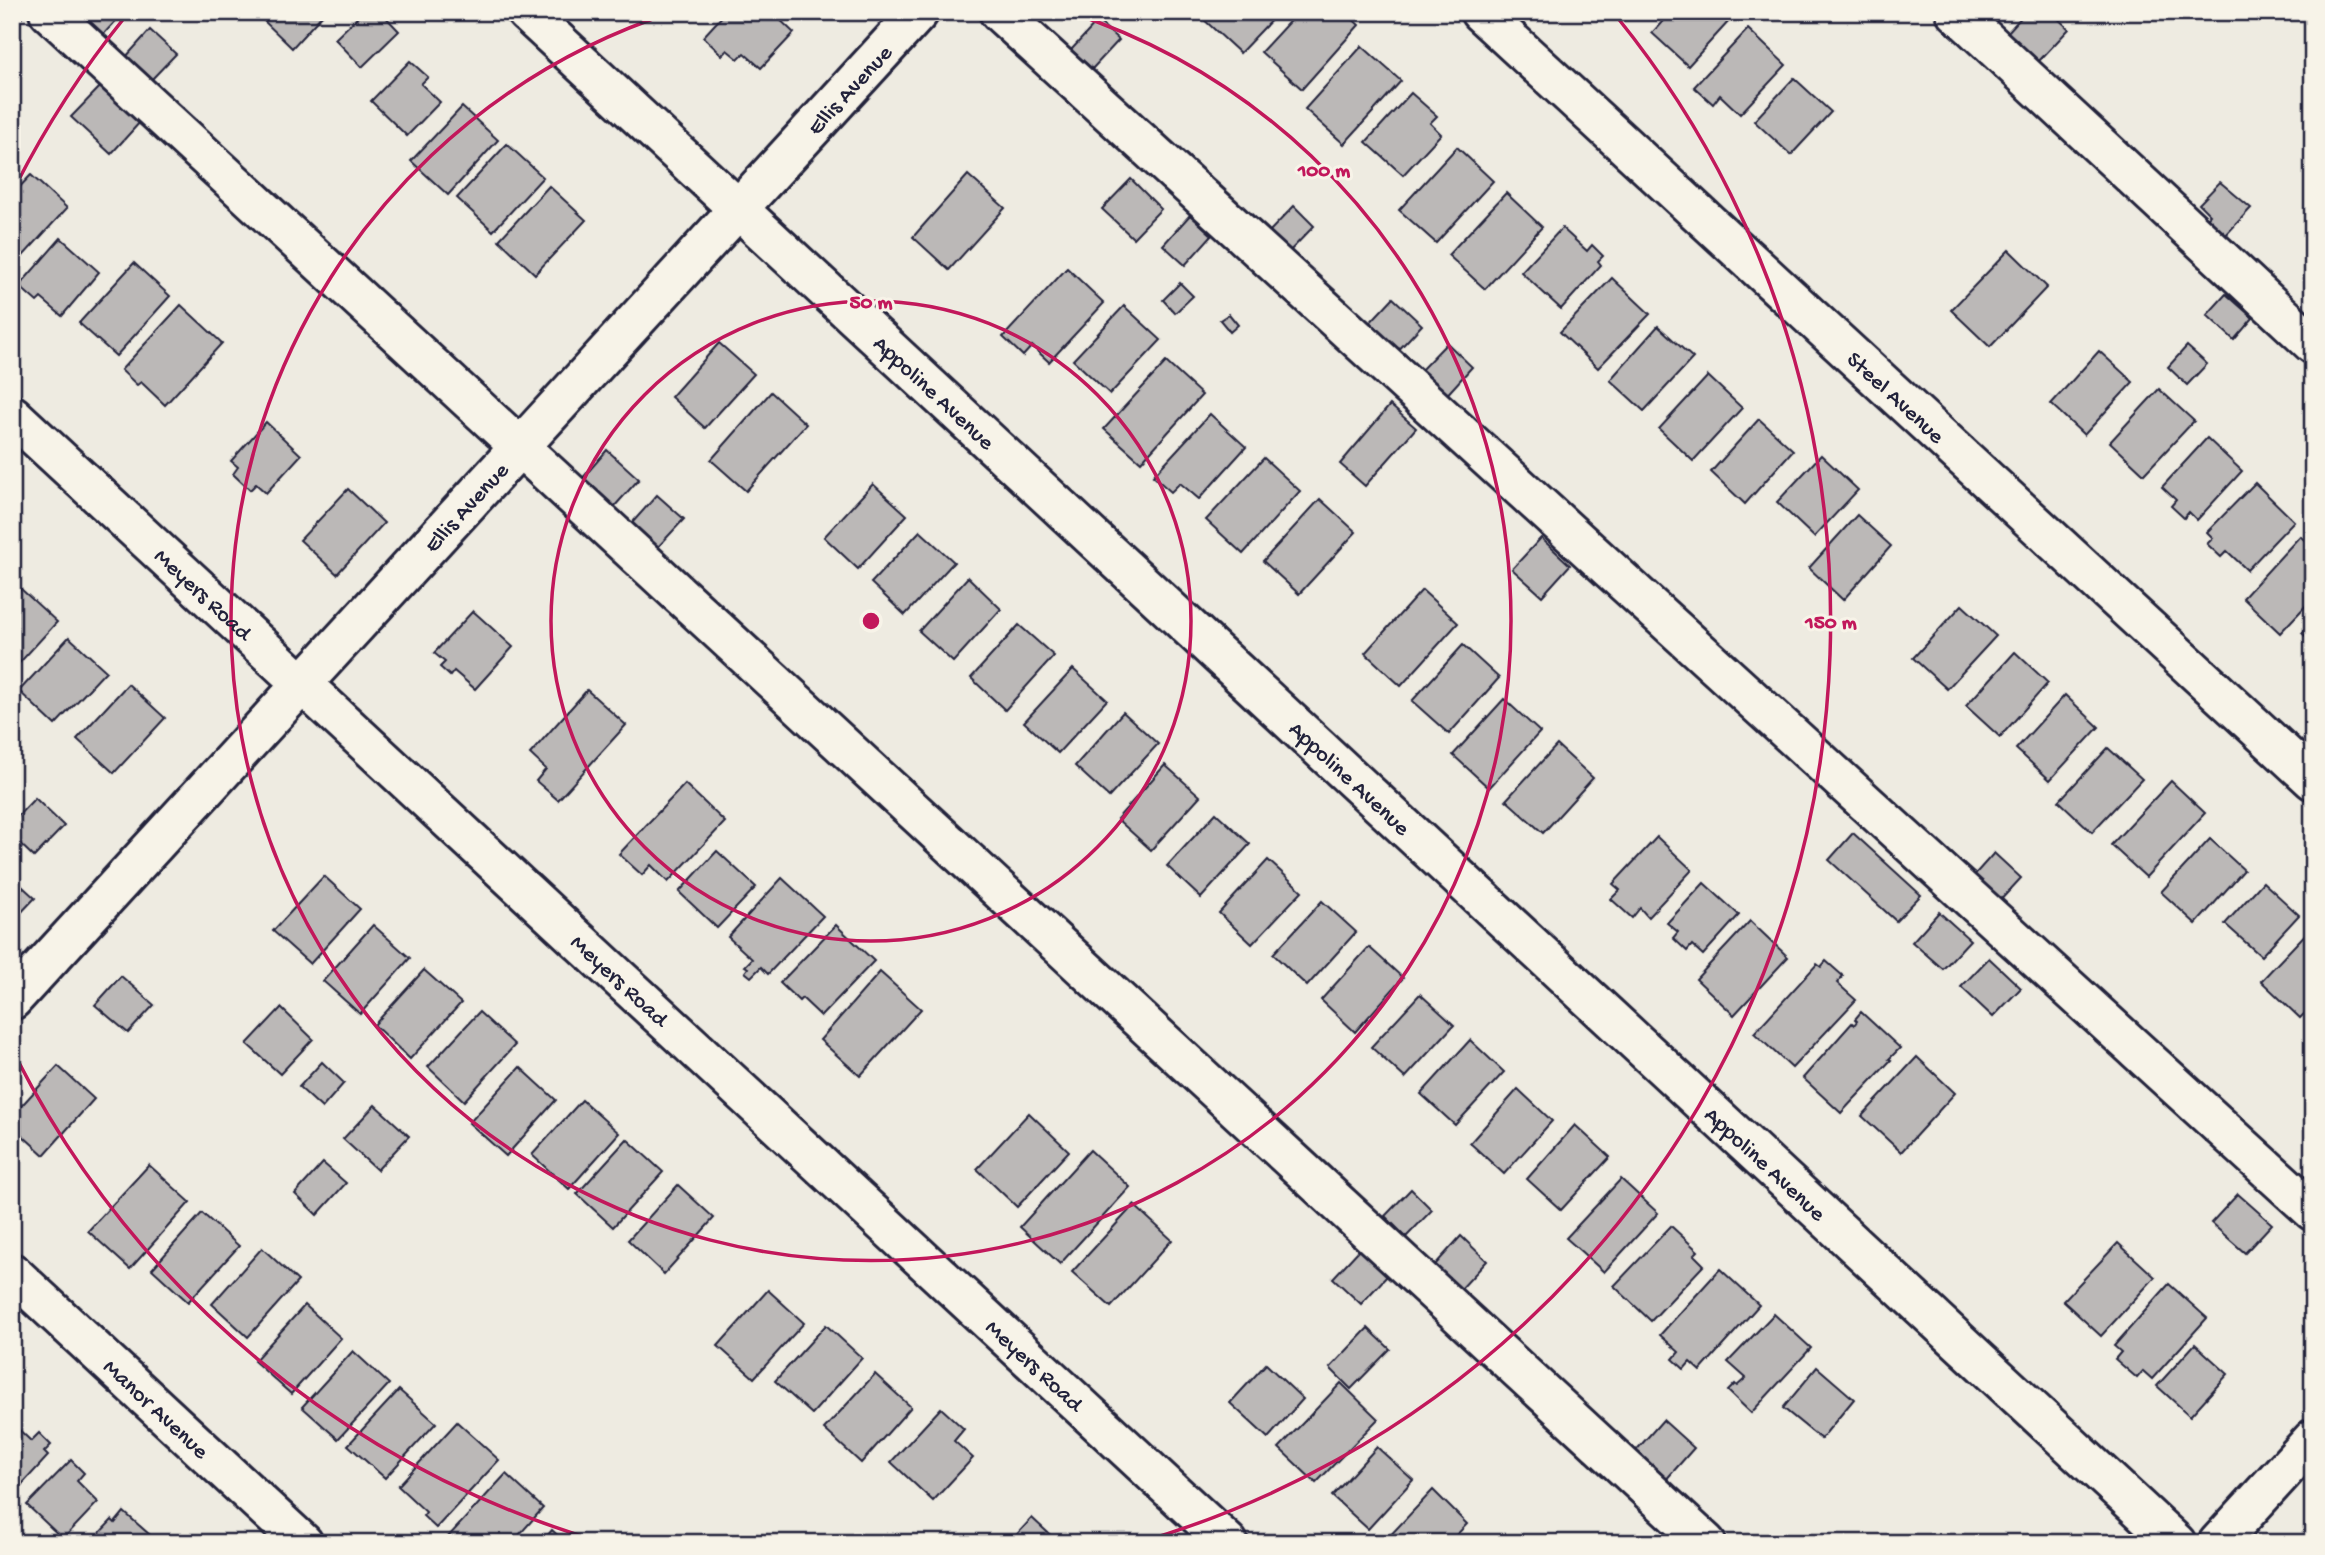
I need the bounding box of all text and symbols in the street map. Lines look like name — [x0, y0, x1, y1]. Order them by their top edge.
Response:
street label: Ellis Avenue — [803, 40, 900, 142]
text: 100 m — [1297, 160, 1350, 185]
text: 50 m — [850, 292, 893, 317]
street label: Appoline Avenue — [866, 331, 1000, 458]
street label: Steel Avenue — [1840, 347, 1950, 451]
street label: Ellis Avenue — [420, 457, 516, 559]
street label: Meyers Road — [147, 544, 257, 649]
centre of rings — [859, 609, 883, 633]
text: 150 m — [1804, 612, 1857, 637]
street label: Appoline Avenue — [1282, 717, 1415, 843]
street label: Meyers Road — [564, 930, 674, 1035]
street label: Appoline Avenue — [1698, 1103, 1831, 1229]
street label: Meyers Road — [979, 1315, 1089, 1420]
street label: Manor Avenue — [96, 1355, 214, 1467]

